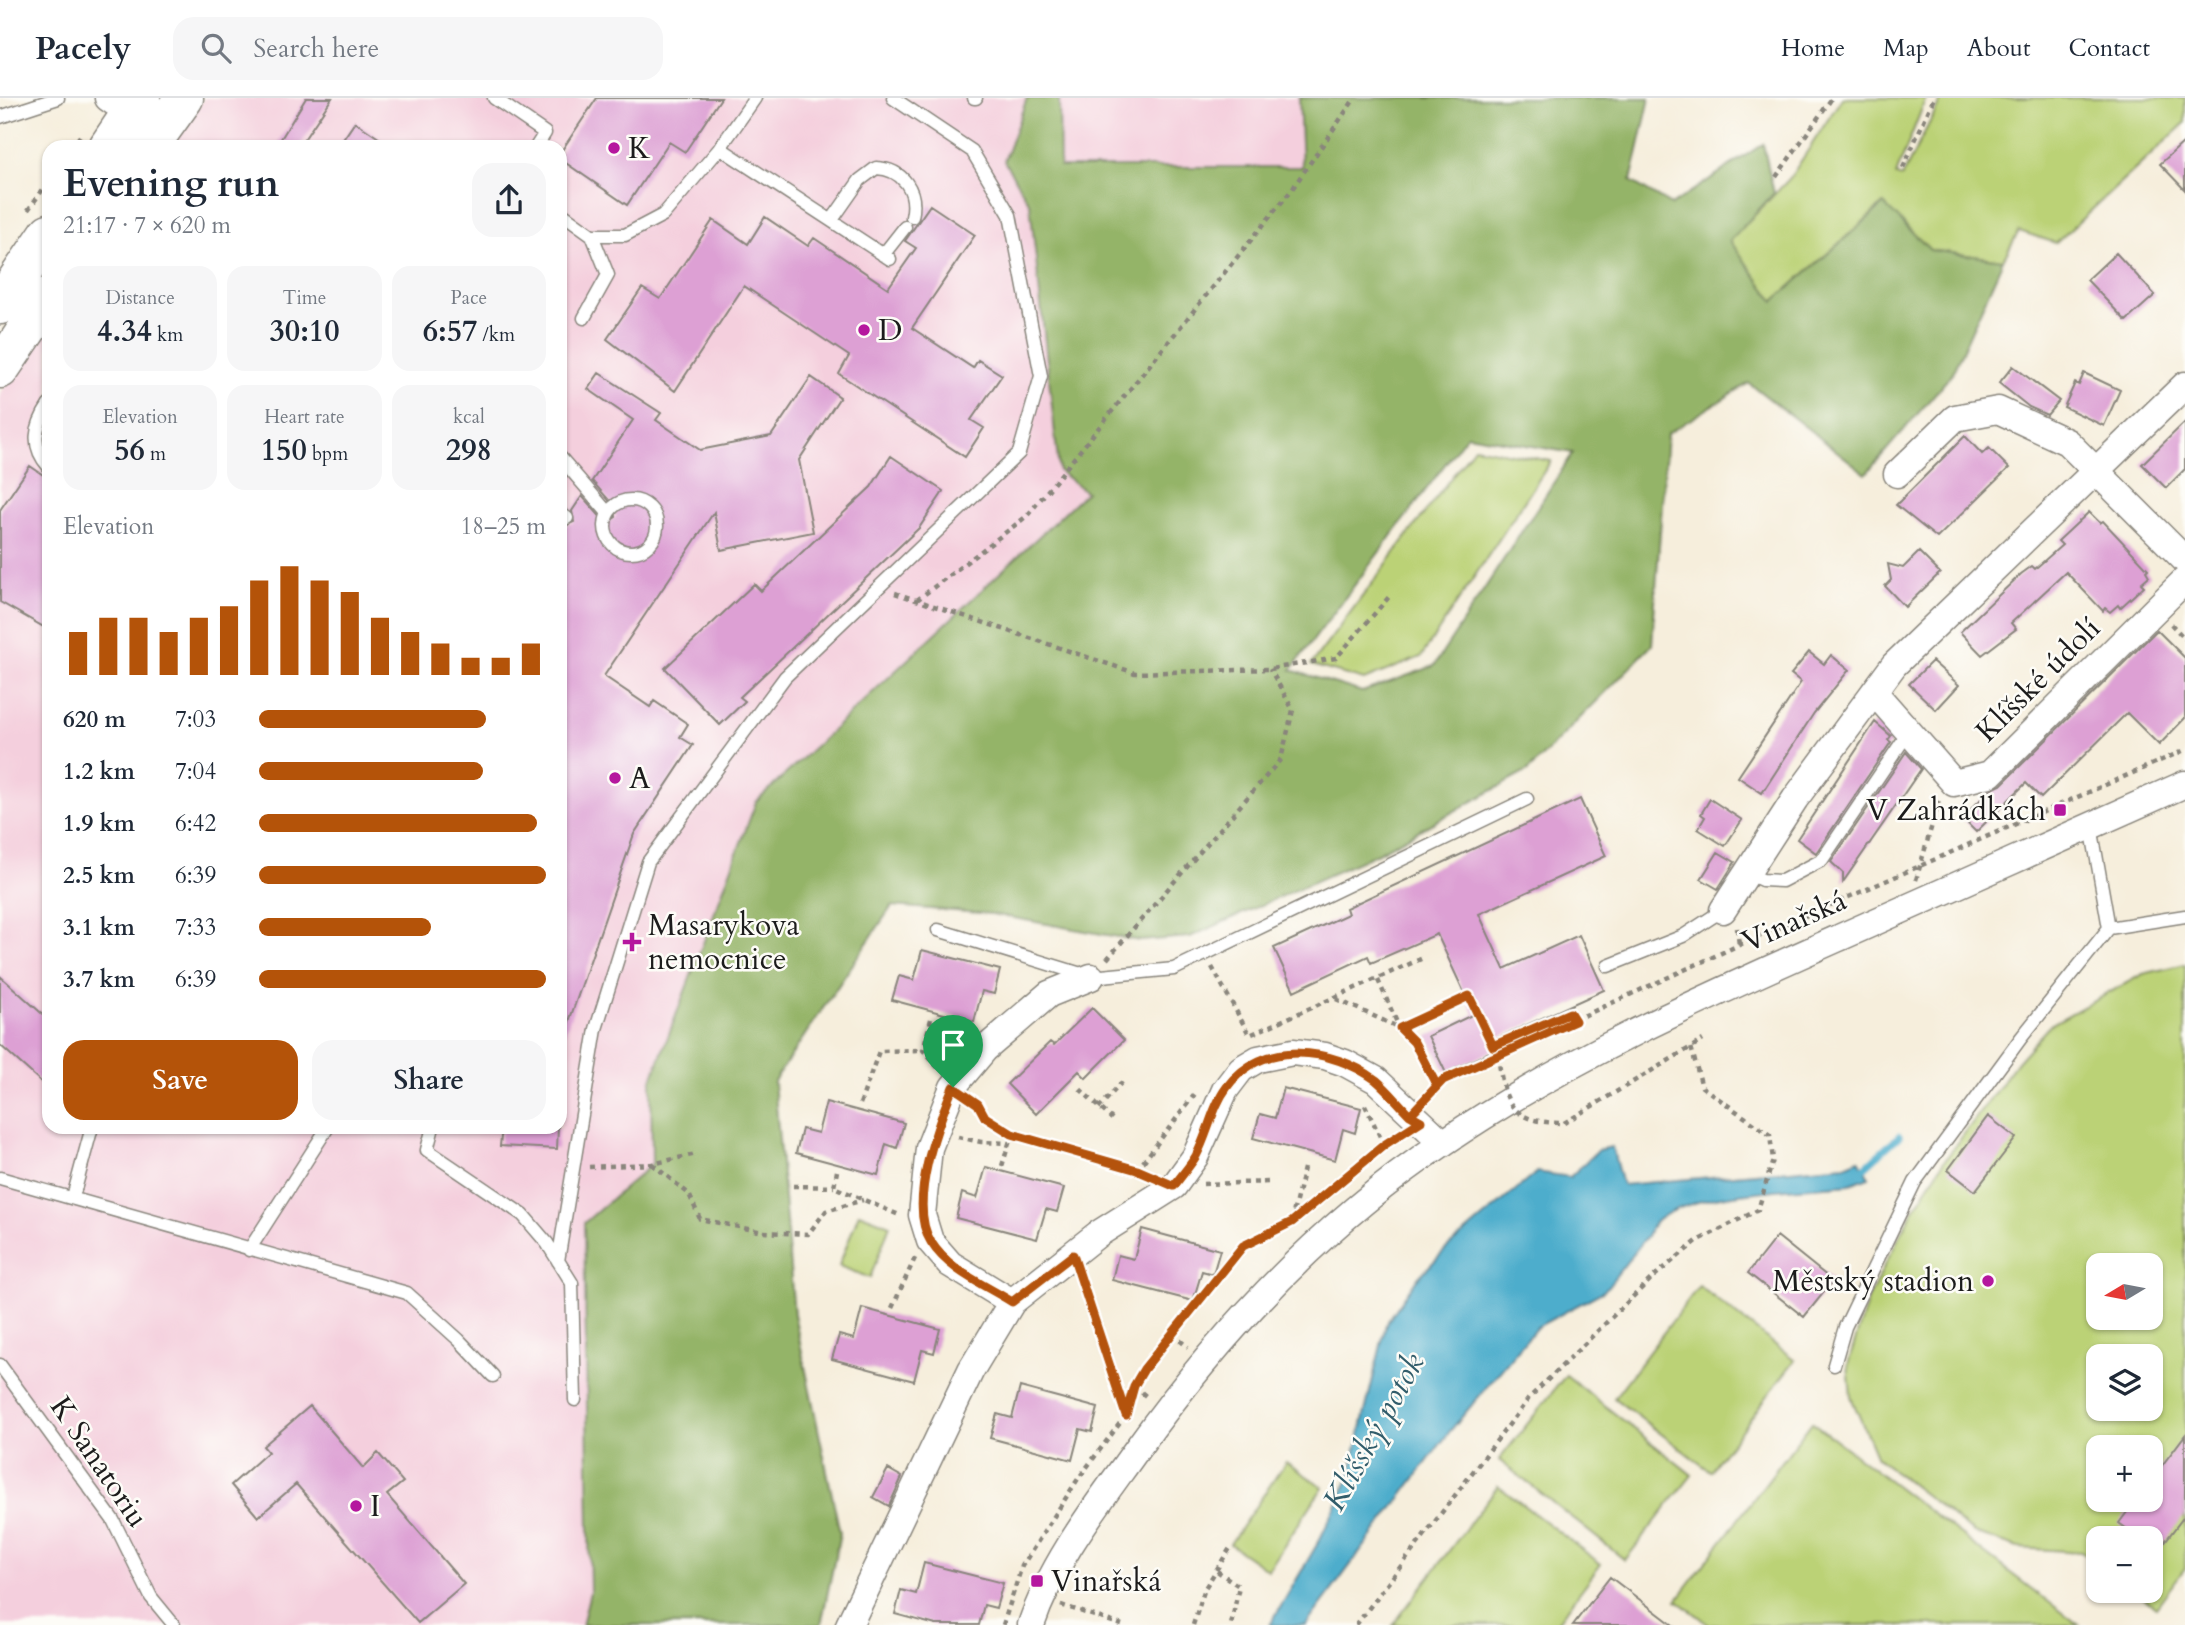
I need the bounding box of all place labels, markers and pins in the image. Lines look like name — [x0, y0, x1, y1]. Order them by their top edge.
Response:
place label: K — [628, 128, 651, 169]
marker: K — [606, 140, 622, 156]
place label: D — [878, 310, 902, 351]
marker: D — [856, 322, 872, 338]
place label: A — [629, 758, 651, 799]
marker: A — [607, 770, 623, 786]
place label: V Zahrádkách — [1866, 790, 2047, 831]
marker: V Zahrádkách — [2052, 802, 2068, 818]
place label: Masarykova nemocnice — [648, 905, 799, 980]
marker: Masarykova nemocnice — [622, 932, 642, 952]
pin — [923, 1015, 983, 1087]
place label: Městský stadion — [1772, 1261, 1974, 1302]
marker: Městský stadion — [1980, 1273, 1996, 1289]
place label: I — [370, 1486, 380, 1527]
marker: I — [348, 1498, 364, 1514]
place label: Vinařská — [1051, 1561, 1162, 1602]
marker: Vinařská — [1029, 1573, 1045, 1589]

